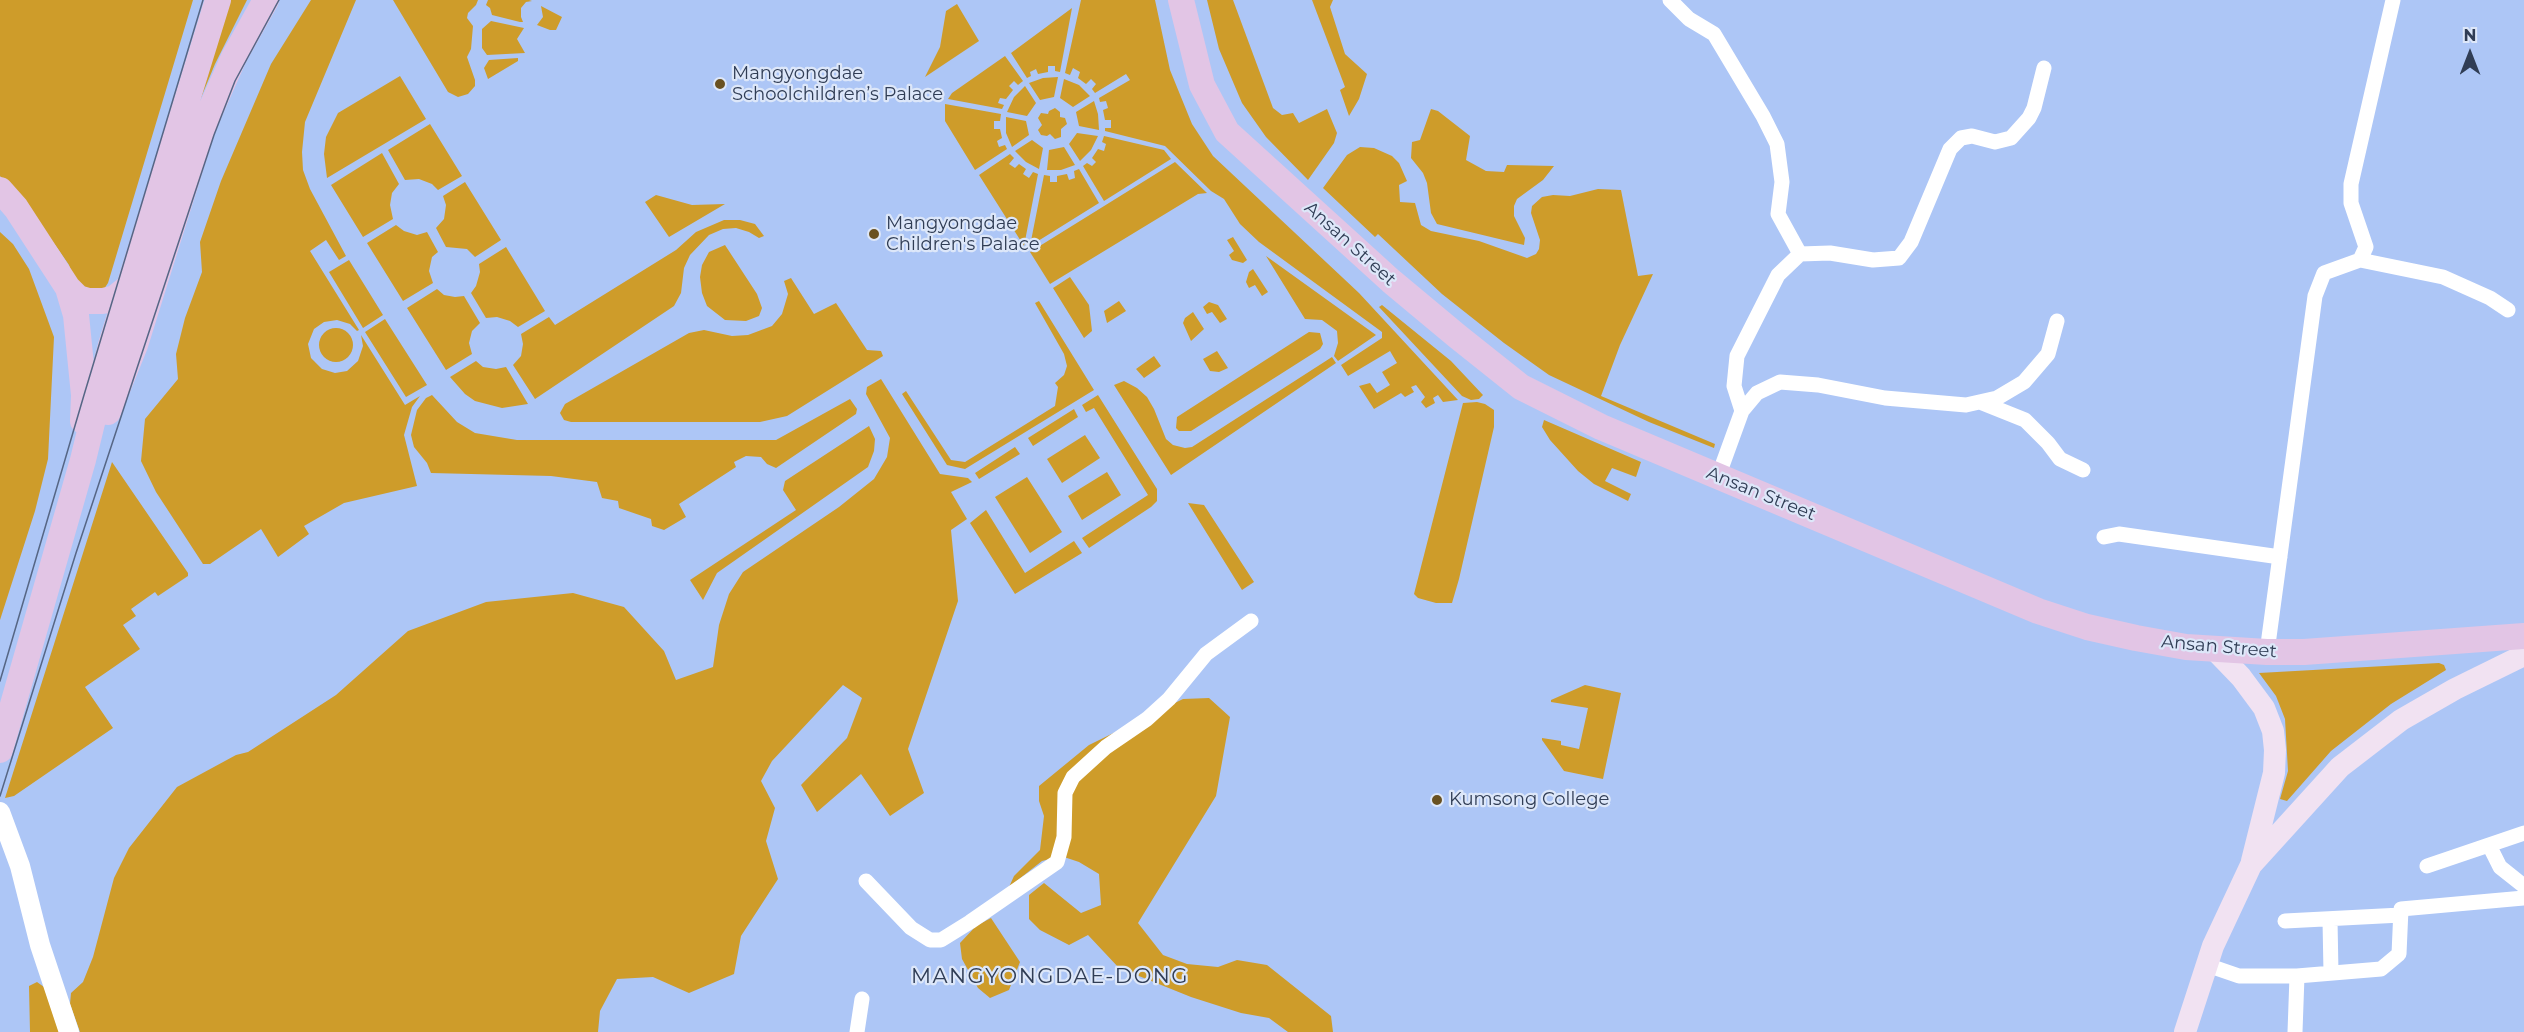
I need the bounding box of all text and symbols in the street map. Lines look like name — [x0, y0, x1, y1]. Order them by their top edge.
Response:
north arrow — [2440, 24, 2500, 84]
text: N — [2464, 26, 2476, 45]
place label: Mangyongdae Schoolchildren’s Palace — [732, 63, 943, 106]
marker: Mangyongdae Schoolchildren’s Palace — [713, 77, 727, 91]
street label: Ansan Street — [1300, 197, 1400, 291]
place label: Mangyongdae Children's Palace — [886, 213, 1040, 256]
marker: Mangyongdae Children's Palace — [867, 227, 881, 241]
street label: Ansan Street — [1703, 462, 1819, 526]
street label: Ansan Street — [2160, 631, 2278, 663]
place label: Kumsong College — [1449, 789, 1609, 811]
marker: Kumsong College — [1430, 793, 1444, 807]
district label: MANGYONGDAE-DONG — [911, 964, 1189, 990]

